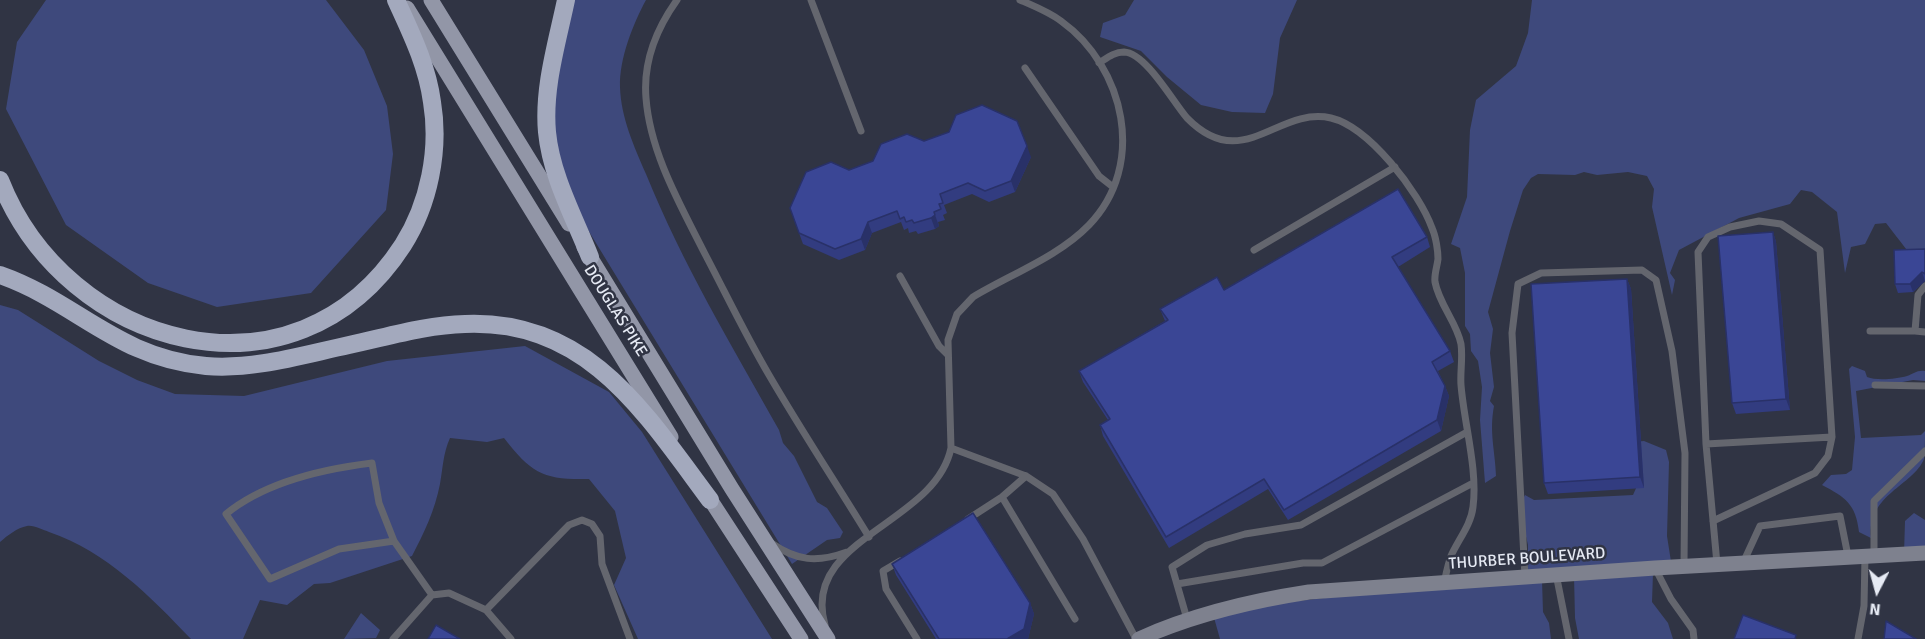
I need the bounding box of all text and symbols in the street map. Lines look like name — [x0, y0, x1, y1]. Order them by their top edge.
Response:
street label: DOUGLAS PIKE — [579, 262, 651, 360]
street label: THURBER BOULEVARD — [1448, 544, 1606, 574]
north arrow — [1847, 561, 1907, 621]
text: N — [1869, 598, 1882, 619]

